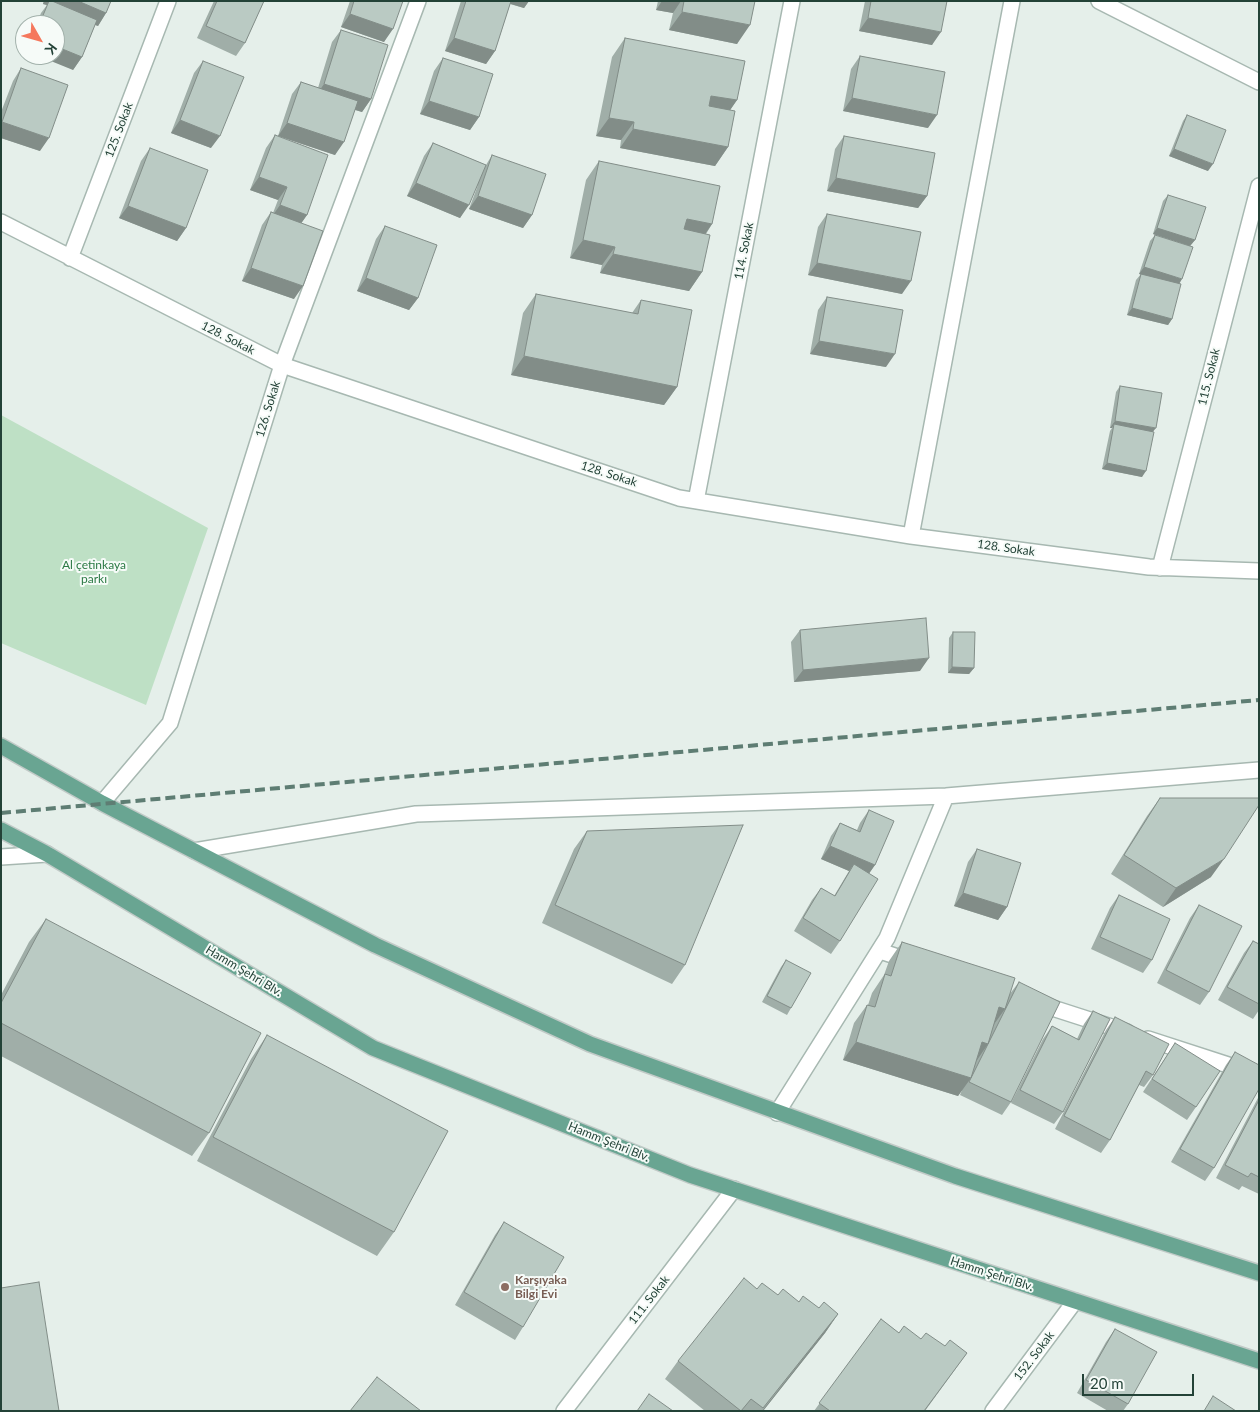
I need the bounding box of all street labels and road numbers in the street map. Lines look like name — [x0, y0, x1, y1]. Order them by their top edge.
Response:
street label: 125. Sokak — [102, 100, 136, 160]
street label: 114. Sokak — [731, 221, 757, 281]
street label: 128. Sokak — [199, 318, 257, 358]
street label: 115. Sokak — [1195, 347, 1223, 407]
street label: 126. Sokak — [253, 379, 283, 439]
street label: 128. Sokak — [579, 458, 639, 490]
street label: 128. Sokak — [976, 537, 1036, 559]
street label: Hamm Şehri Blv. — [203, 943, 285, 999]
street label: Hamm Şehri Blv. — [566, 1119, 652, 1165]
street label: Hamm Şehri Blv. — [949, 1254, 1035, 1294]
street label: 111. Sokak — [625, 1273, 673, 1327]
street label: 152. Sokak — [1011, 1328, 1057, 1384]

